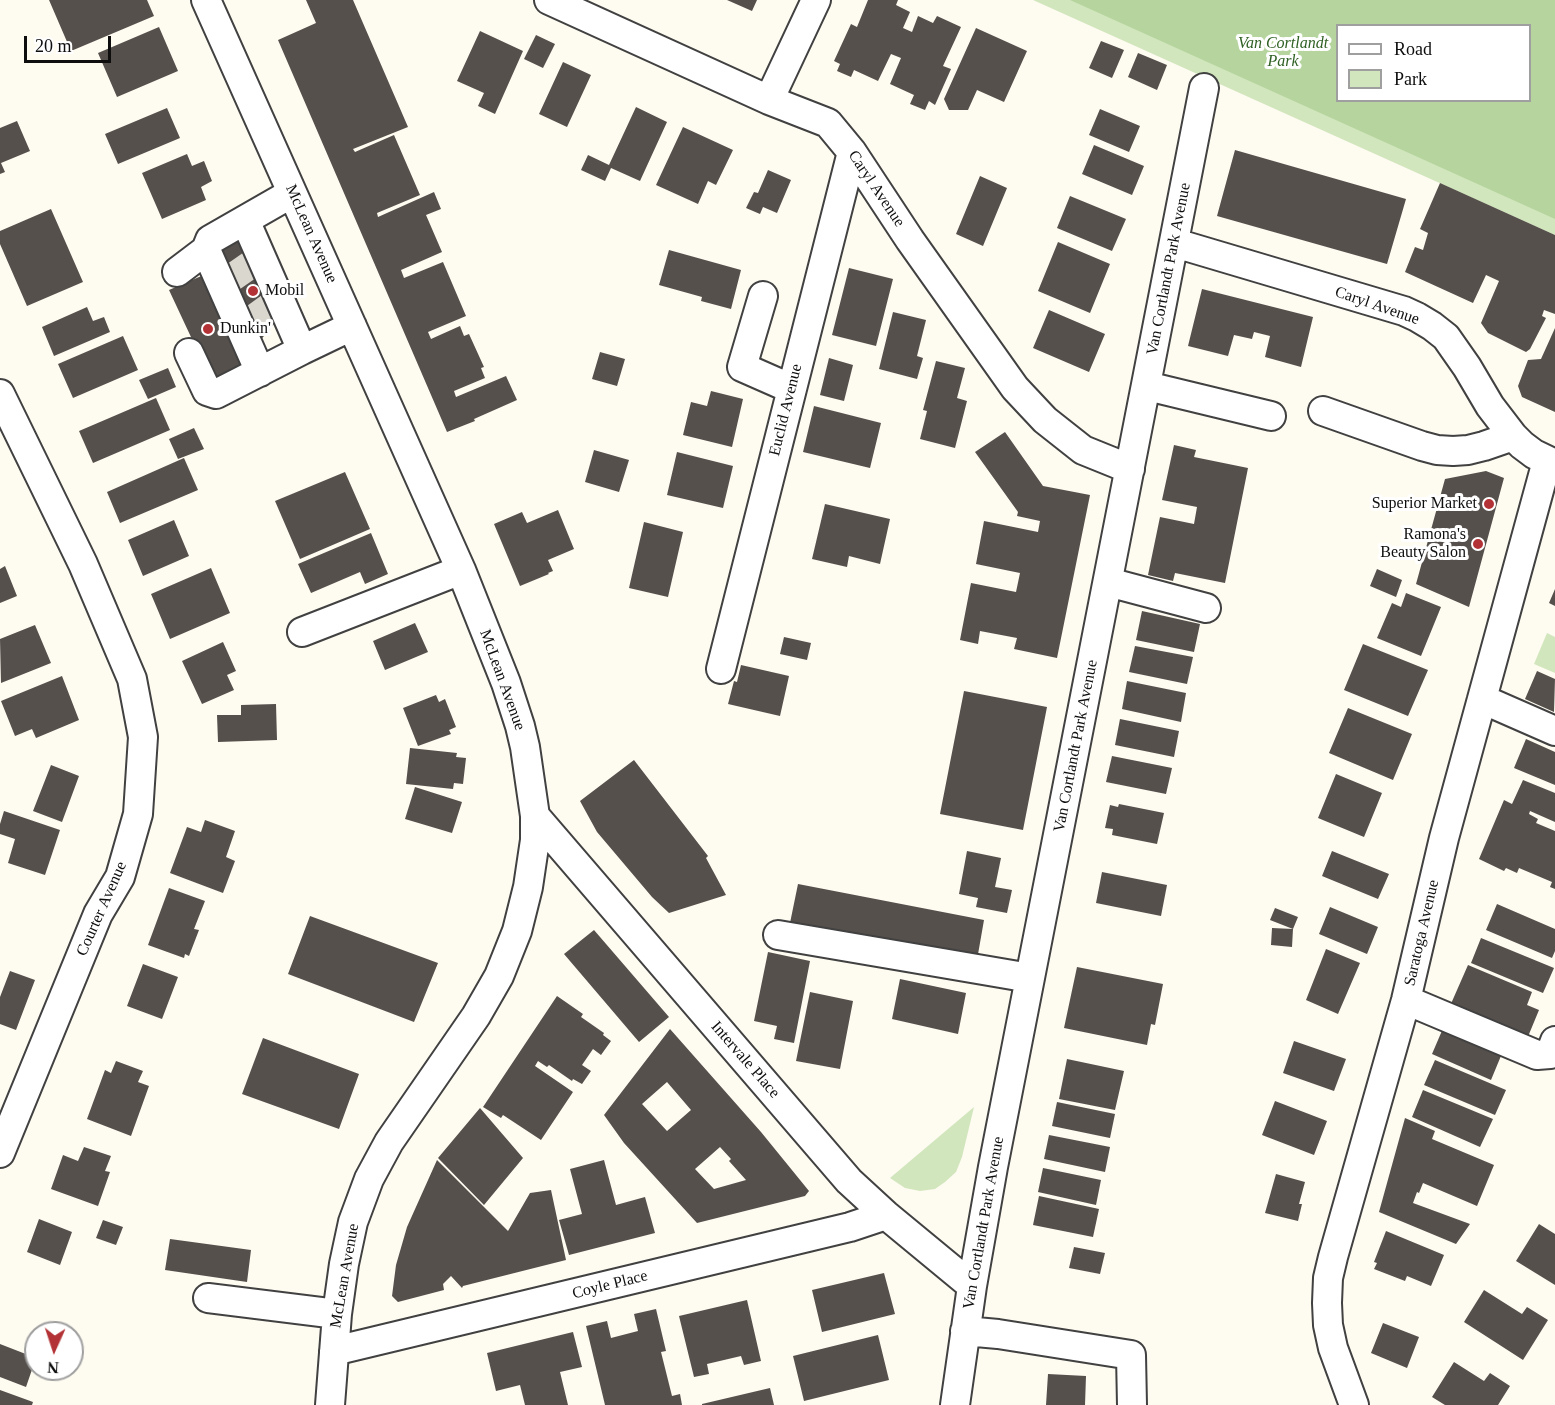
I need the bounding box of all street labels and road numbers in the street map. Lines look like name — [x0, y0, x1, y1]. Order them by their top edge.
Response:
street label: Caryl Avenue — [843, 147, 909, 231]
street label: Van Cortlandt Park Avenue — [1143, 181, 1195, 357]
street label: McLean Avenue — [281, 182, 341, 286]
street label: Caryl Avenue — [1332, 283, 1422, 329]
street label: Euclid Avenue — [765, 362, 807, 458]
street label: McLean Avenue — [475, 627, 529, 733]
street label: Van Cortlandt Park Avenue — [1050, 658, 1102, 834]
street label: Courter Avenue — [73, 859, 131, 959]
street label: Saratoga Avenue — [1400, 878, 1444, 988]
street label: Intervale Place — [706, 1018, 784, 1102]
street label: Van Cortlandt Park Avenue — [959, 1135, 1009, 1311]
street label: McLean Avenue — [326, 1222, 364, 1330]
street label: Coyle Place — [570, 1266, 650, 1304]

